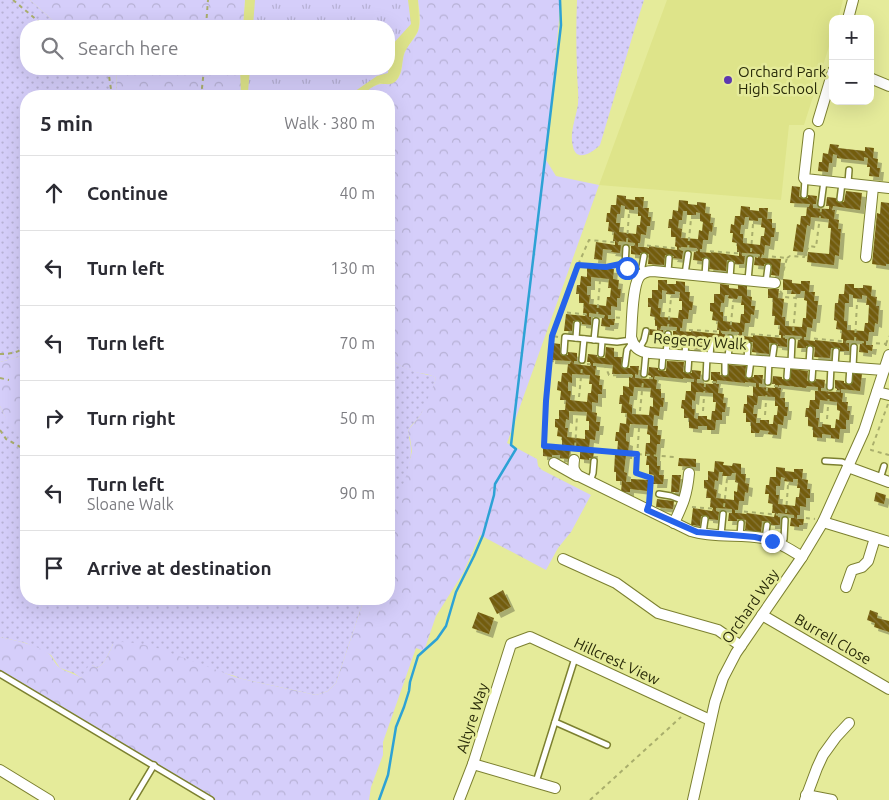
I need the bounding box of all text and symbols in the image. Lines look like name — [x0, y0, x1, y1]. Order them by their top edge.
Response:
map controls — [829, 15, 874, 105]
button: + — [829, 15, 874, 60]
search box — [20, 20, 395, 75]
icon: search — [38, 34, 66, 62]
text: Search here — [78, 37, 178, 59]
button: − — [829, 60, 874, 105]
place label: Orchard Park High School — [738, 63, 827, 97]
marker: Orchard Park High School — [722, 74, 734, 86]
text: 5 min — [40, 111, 93, 135]
text: Walk · 380 m — [284, 114, 375, 132]
icon: ahead — [40, 179, 68, 207]
text: Continue — [87, 182, 168, 204]
text: 40 m — [339, 184, 375, 202]
icon: left — [40, 254, 68, 282]
text: Turn left — [87, 257, 165, 279]
route start — [616, 257, 639, 280]
text: 130 m — [330, 259, 375, 277]
icon: left — [40, 329, 68, 357]
street label: Regency Walk — [653, 329, 748, 353]
text: Turn left — [87, 332, 165, 354]
text: 70 m — [339, 334, 375, 352]
icon: right — [40, 404, 68, 432]
text: Turn right — [87, 407, 175, 429]
text: 50 m — [339, 409, 375, 427]
text: Turn left — [87, 473, 165, 495]
icon: left — [40, 479, 68, 507]
text: 90 m — [339, 484, 375, 502]
text: Sloane Walk — [87, 495, 174, 513]
route end — [761, 530, 784, 553]
icon: arrive — [40, 554, 68, 582]
text: Arrive at destination — [87, 557, 272, 579]
street label: Orchard Way — [718, 566, 782, 646]
street label: Burrell Close — [792, 610, 874, 668]
street label: Hillcrest View — [572, 634, 663, 688]
street label: Altyre Way — [453, 681, 491, 755]

